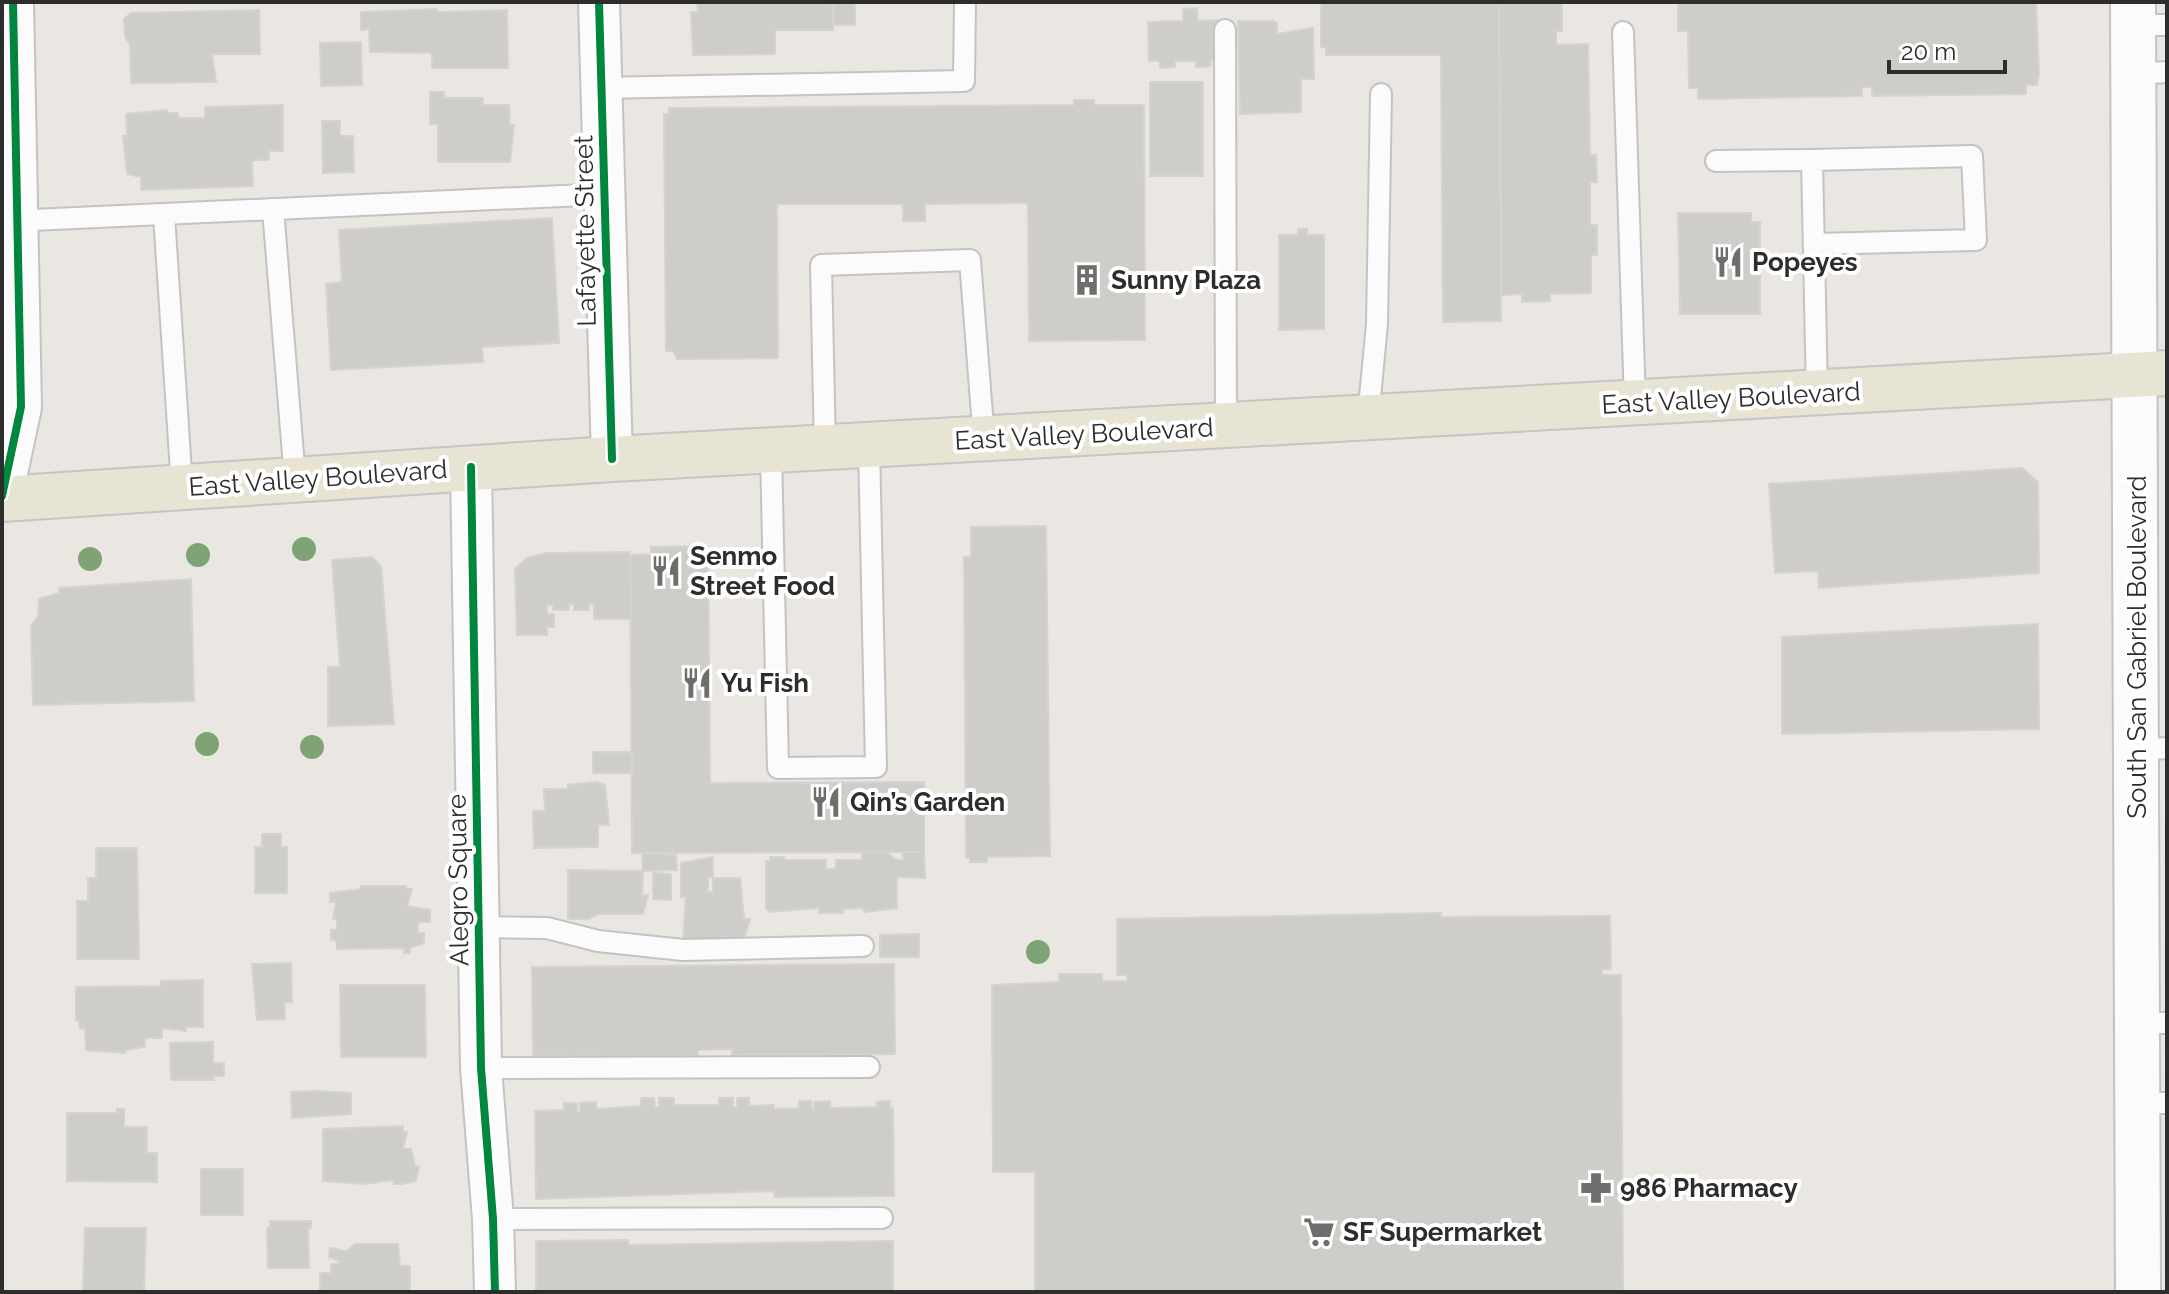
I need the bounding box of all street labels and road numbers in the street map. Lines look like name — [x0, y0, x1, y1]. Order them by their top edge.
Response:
street label: Lafayette Street — [568, 135, 602, 327]
street label: East Valley Boulevard — [1601, 376, 1861, 420]
street label: East Valley Boulevard — [954, 412, 1214, 456]
street label: East Valley Boulevard — [188, 454, 448, 502]
street label: South San Gabriel Boulevard — [2122, 475, 2152, 819]
street label: Alegro Square — [441, 794, 475, 966]

